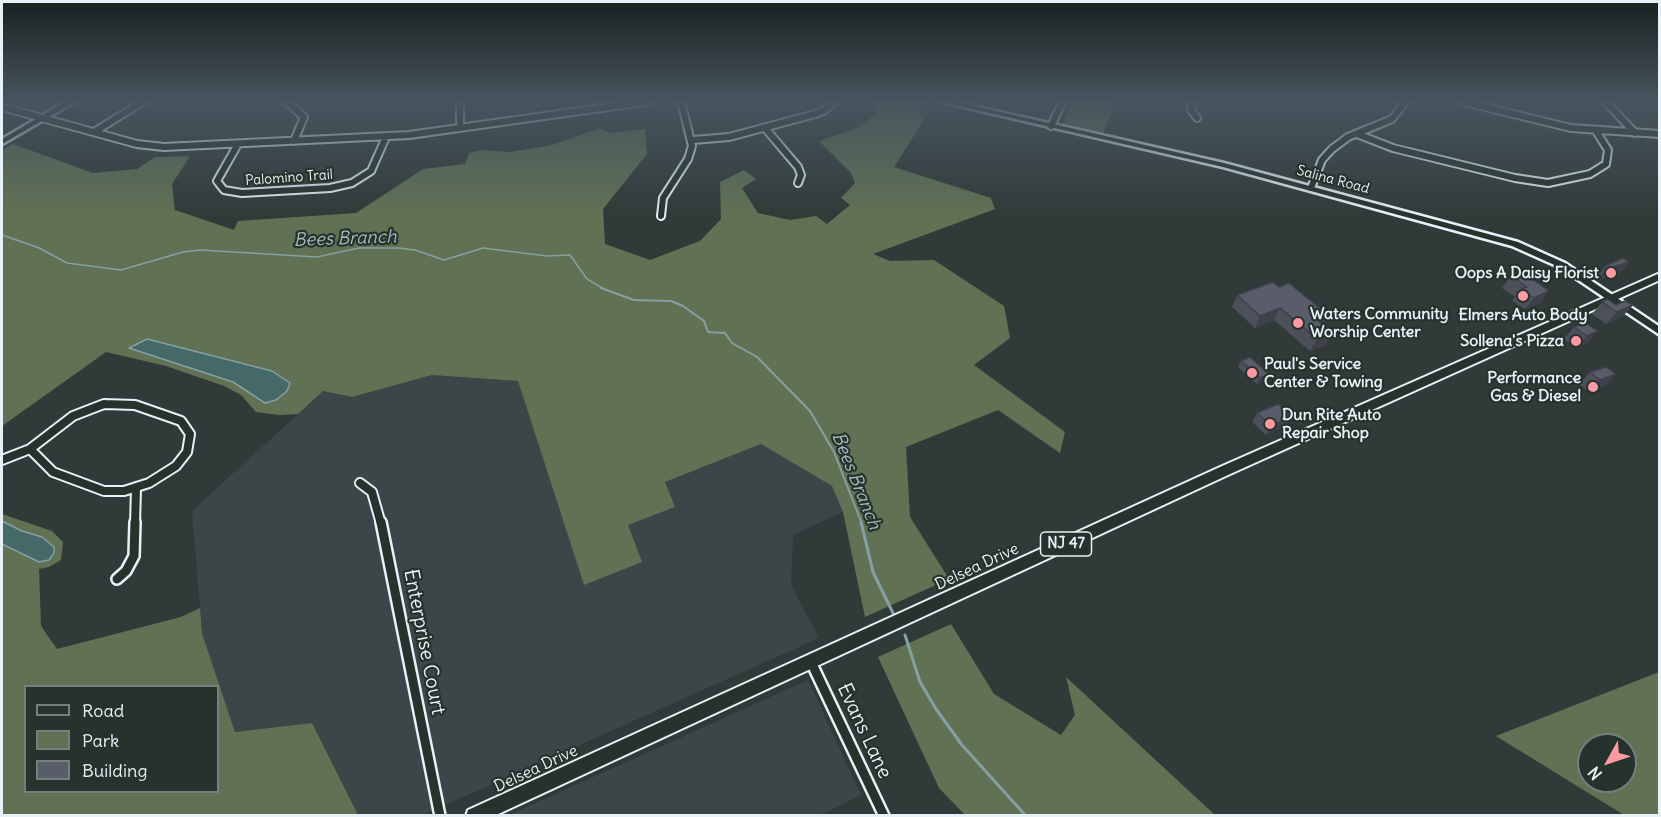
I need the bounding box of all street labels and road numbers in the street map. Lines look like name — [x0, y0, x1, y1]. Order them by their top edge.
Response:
street label: Salina Road — [1295, 162, 1371, 198]
street label: Palomino Trail — [245, 167, 333, 189]
road number: NJ 47 — [1040, 532, 1092, 556]
street label: Delsea Drive — [932, 539, 1022, 595]
street label: Enterprise Court — [398, 567, 450, 717]
street label: Evans Lane — [831, 679, 897, 783]
street label: Delsea Drive — [491, 741, 581, 797]

